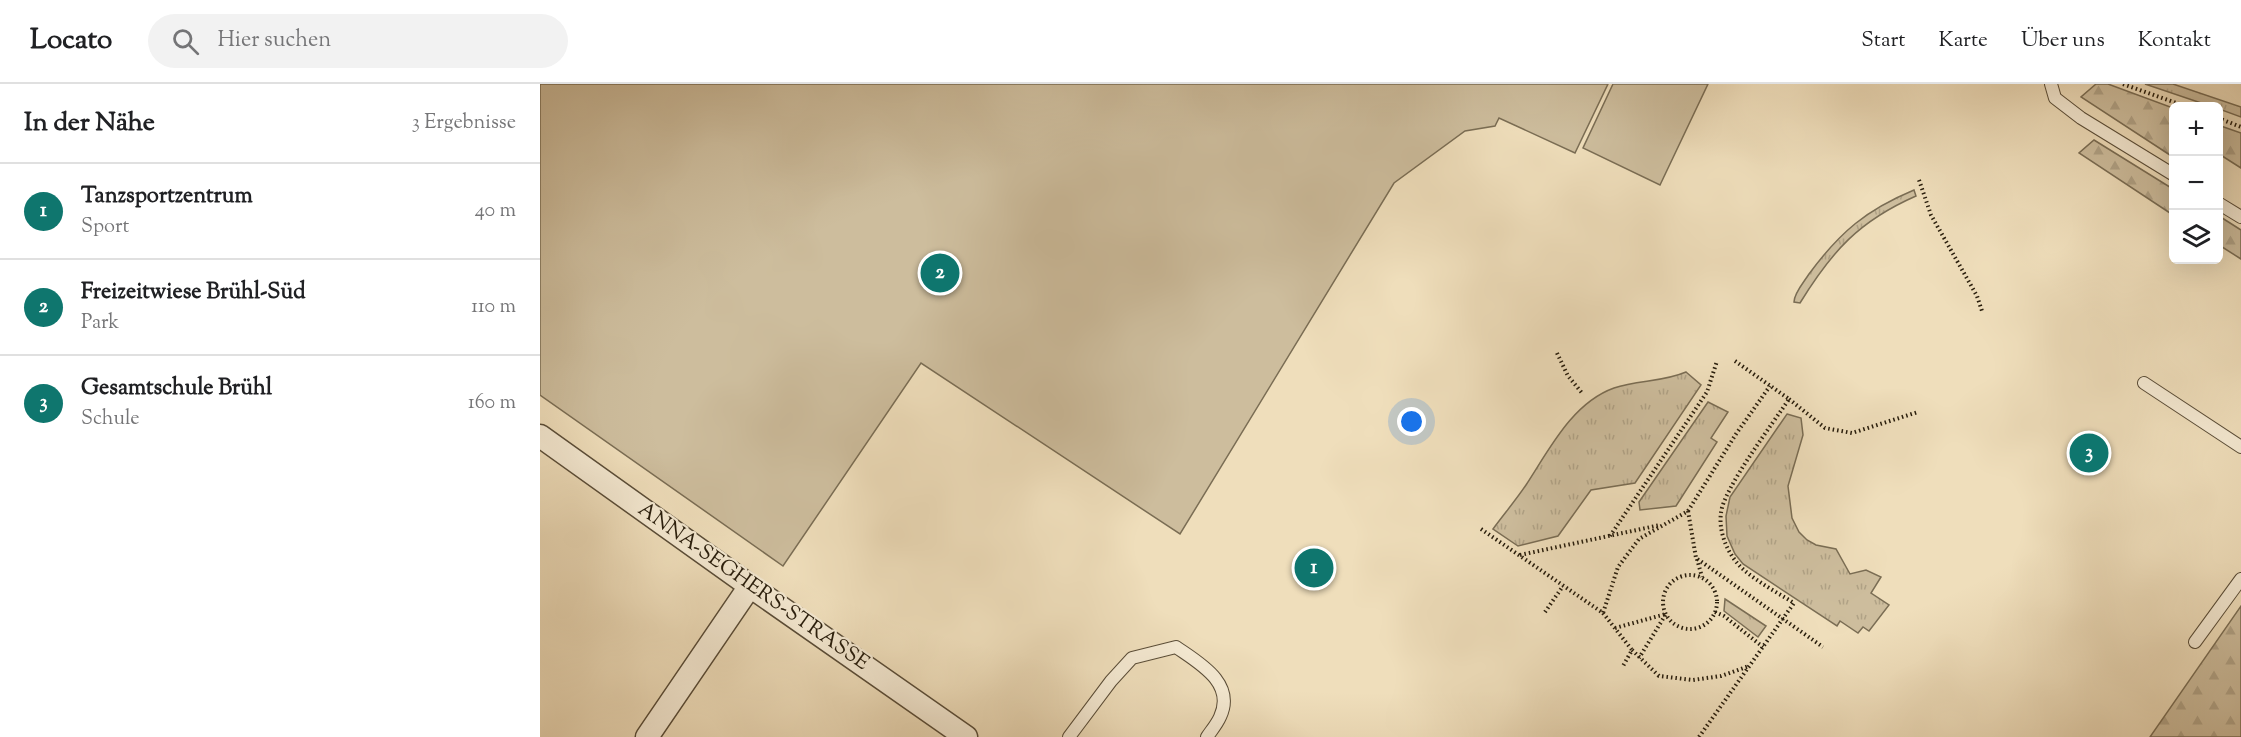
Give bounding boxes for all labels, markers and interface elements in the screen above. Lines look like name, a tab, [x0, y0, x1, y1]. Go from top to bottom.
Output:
search box	[148, 14, 568, 68]
text: Locato	[30, 21, 112, 61]
icon: search	[169, 25, 202, 58]
text: Hier suchen	[217, 25, 331, 57]
text: Start	[1861, 26, 1905, 56]
text: Karte	[1938, 26, 1988, 56]
text: Über uns	[2021, 26, 2105, 56]
text: Kontakt	[2138, 26, 2211, 56]
map controls	[2169, 102, 2223, 264]
button: +	[2169, 102, 2223, 156]
text: In der Nähe	[24, 105, 155, 142]
text: 3 Ergebnisse	[412, 109, 516, 138]
button: −	[2169, 156, 2223, 210]
text: Tanzsportzentrum	[81, 181, 253, 213]
text: 1	[40, 197, 47, 226]
text: 40 m	[475, 197, 516, 226]
button: layers	[2169, 210, 2223, 264]
text: Sport	[81, 213, 129, 242]
pin: 2	[920, 250, 960, 296]
text: Freizeitwiese Brühl-Süd	[81, 277, 306, 309]
text: 2	[39, 293, 48, 322]
text: 110 m	[471, 293, 516, 322]
text: Park	[81, 309, 119, 338]
text: Gesamtschule Brühl	[81, 373, 272, 405]
text: 3	[39, 389, 48, 418]
text: 160 m	[468, 389, 516, 418]
text: Schule	[81, 405, 140, 434]
your location	[1397, 407, 1426, 436]
pin: 3	[2070, 430, 2108, 476]
street label: ANNA-SEGHERS-STRASSE	[631, 495, 875, 679]
pin: 1	[1294, 546, 1334, 590]

